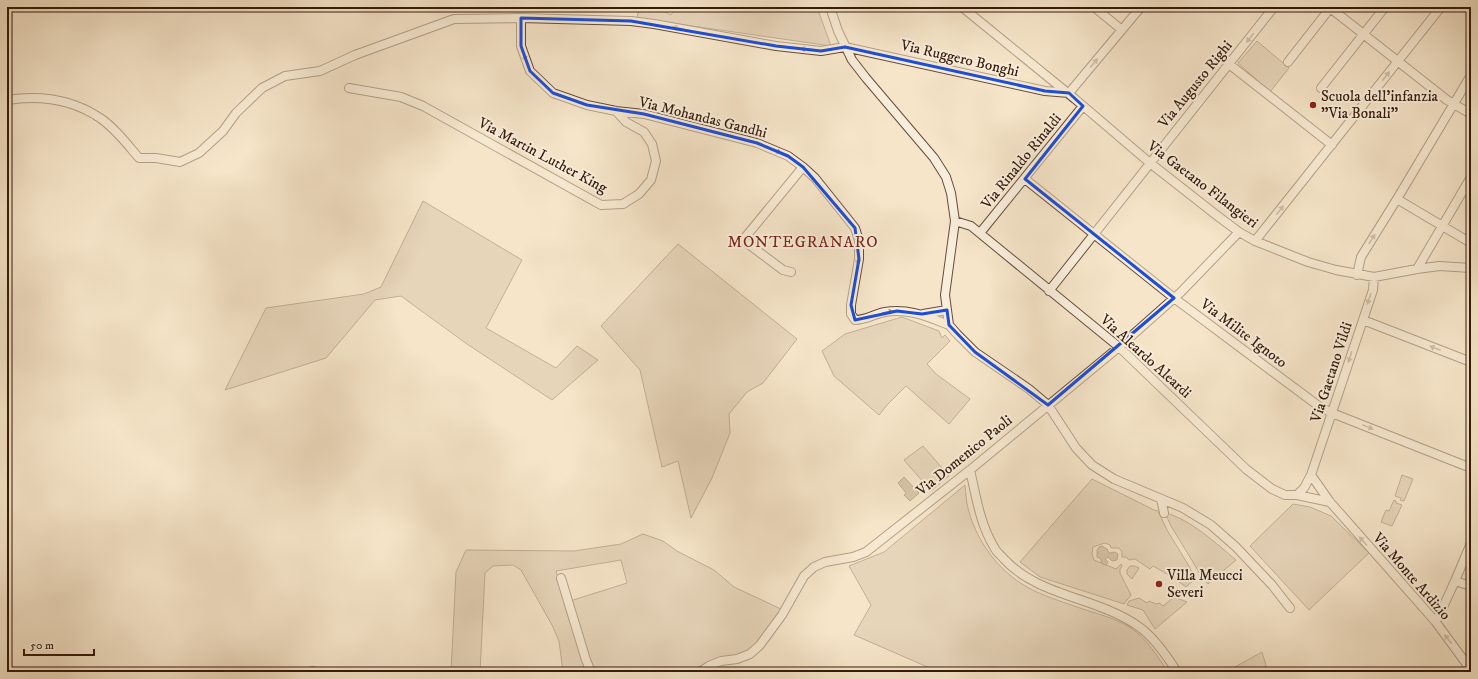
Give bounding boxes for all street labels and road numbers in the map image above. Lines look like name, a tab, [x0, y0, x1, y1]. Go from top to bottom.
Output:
street label: Via Ruggero Bonghi	[898, 35, 1021, 81]
street label: Via Augusto Righi	[1154, 37, 1237, 133]
street label: Via Mohandas Gandhi	[636, 92, 769, 143]
street label: Via Rinaldo Rinaldi	[976, 110, 1066, 214]
street label: Via Martin Luther King	[474, 113, 611, 198]
street label: Via Gaetano Filangieri	[1143, 136, 1262, 232]
street label: Via Milite Ignoto	[1196, 294, 1291, 372]
street label: Via Aleardo Aleardi	[1095, 310, 1195, 402]
street label: Via Gaetano Vildi	[1306, 319, 1357, 426]
street label: Via Domenico Paoli	[912, 411, 1016, 501]
street label: Via Monte Ardizio	[1368, 528, 1455, 624]

